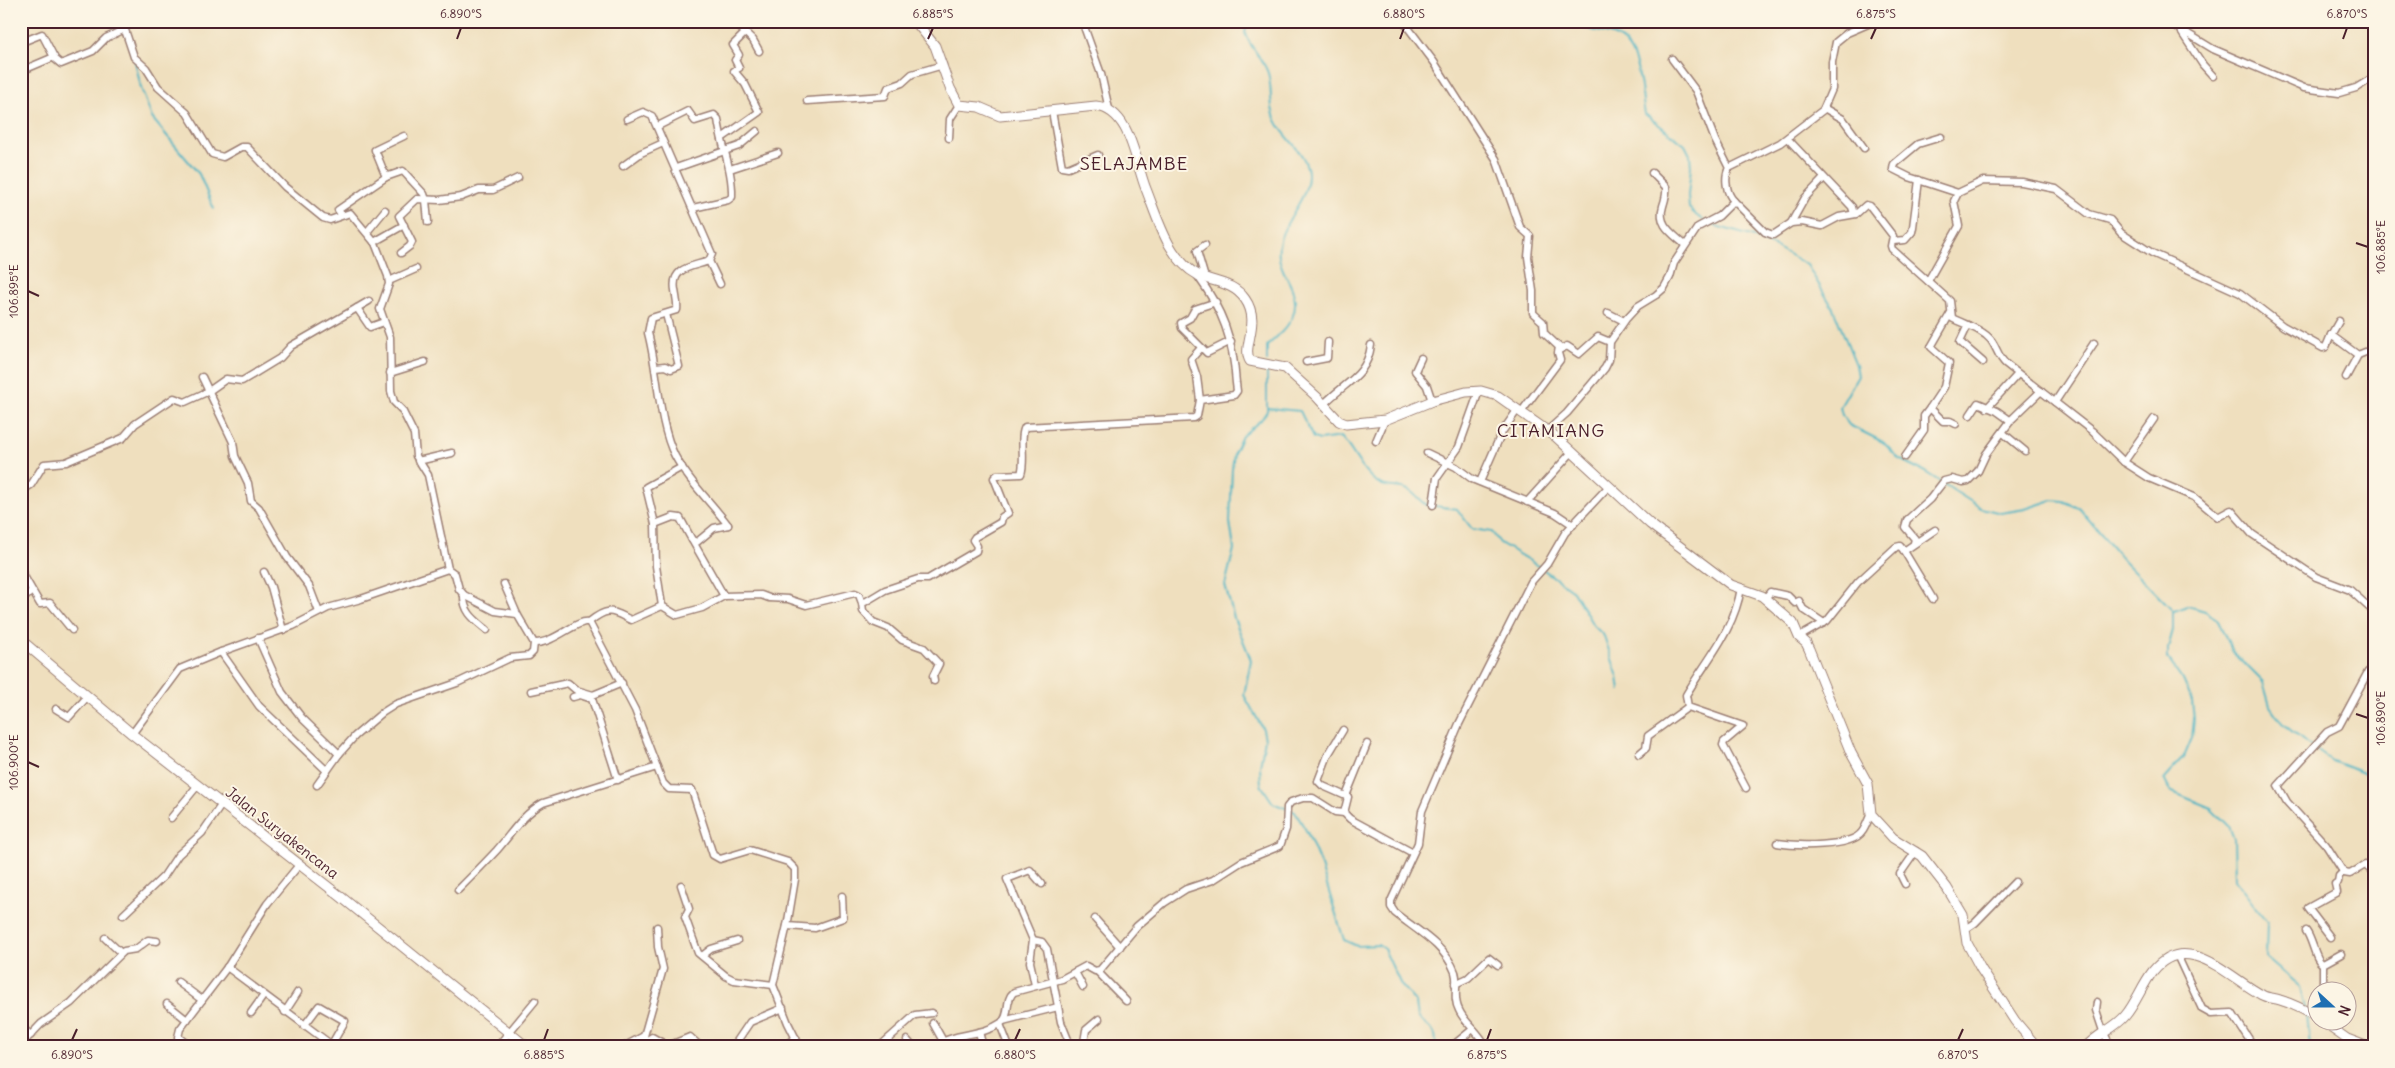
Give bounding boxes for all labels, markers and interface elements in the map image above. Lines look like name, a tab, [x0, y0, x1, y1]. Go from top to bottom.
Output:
text: 6.890°S	[440, 6, 482, 21]
text: 6.885°S	[913, 6, 954, 21]
text: 6.880°S	[1383, 6, 1425, 21]
text: 6.875°S	[1856, 6, 1896, 21]
text: 6.870°S	[2327, 6, 2368, 21]
district label: SELAJAMBE	[1080, 152, 1188, 175]
text: 106.885°E	[2373, 220, 2388, 274]
text: 106.895°E	[6, 264, 21, 318]
district label: CITAMIANG	[1497, 419, 1605, 442]
text: 106.890°E	[2373, 691, 2388, 745]
text: 106.900°E	[6, 734, 21, 790]
street label: Jalan Suryakencana	[222, 783, 343, 883]
north arrow	[2308, 980, 2358, 1030]
text: N	[2334, 1003, 2354, 1018]
text: 6.890°S	[51, 1047, 93, 1062]
text: 6.885°S	[524, 1047, 565, 1062]
text: 6.880°S	[994, 1047, 1036, 1062]
text: 6.875°S	[1467, 1047, 1507, 1062]
text: 6.870°S	[1938, 1047, 1979, 1062]

